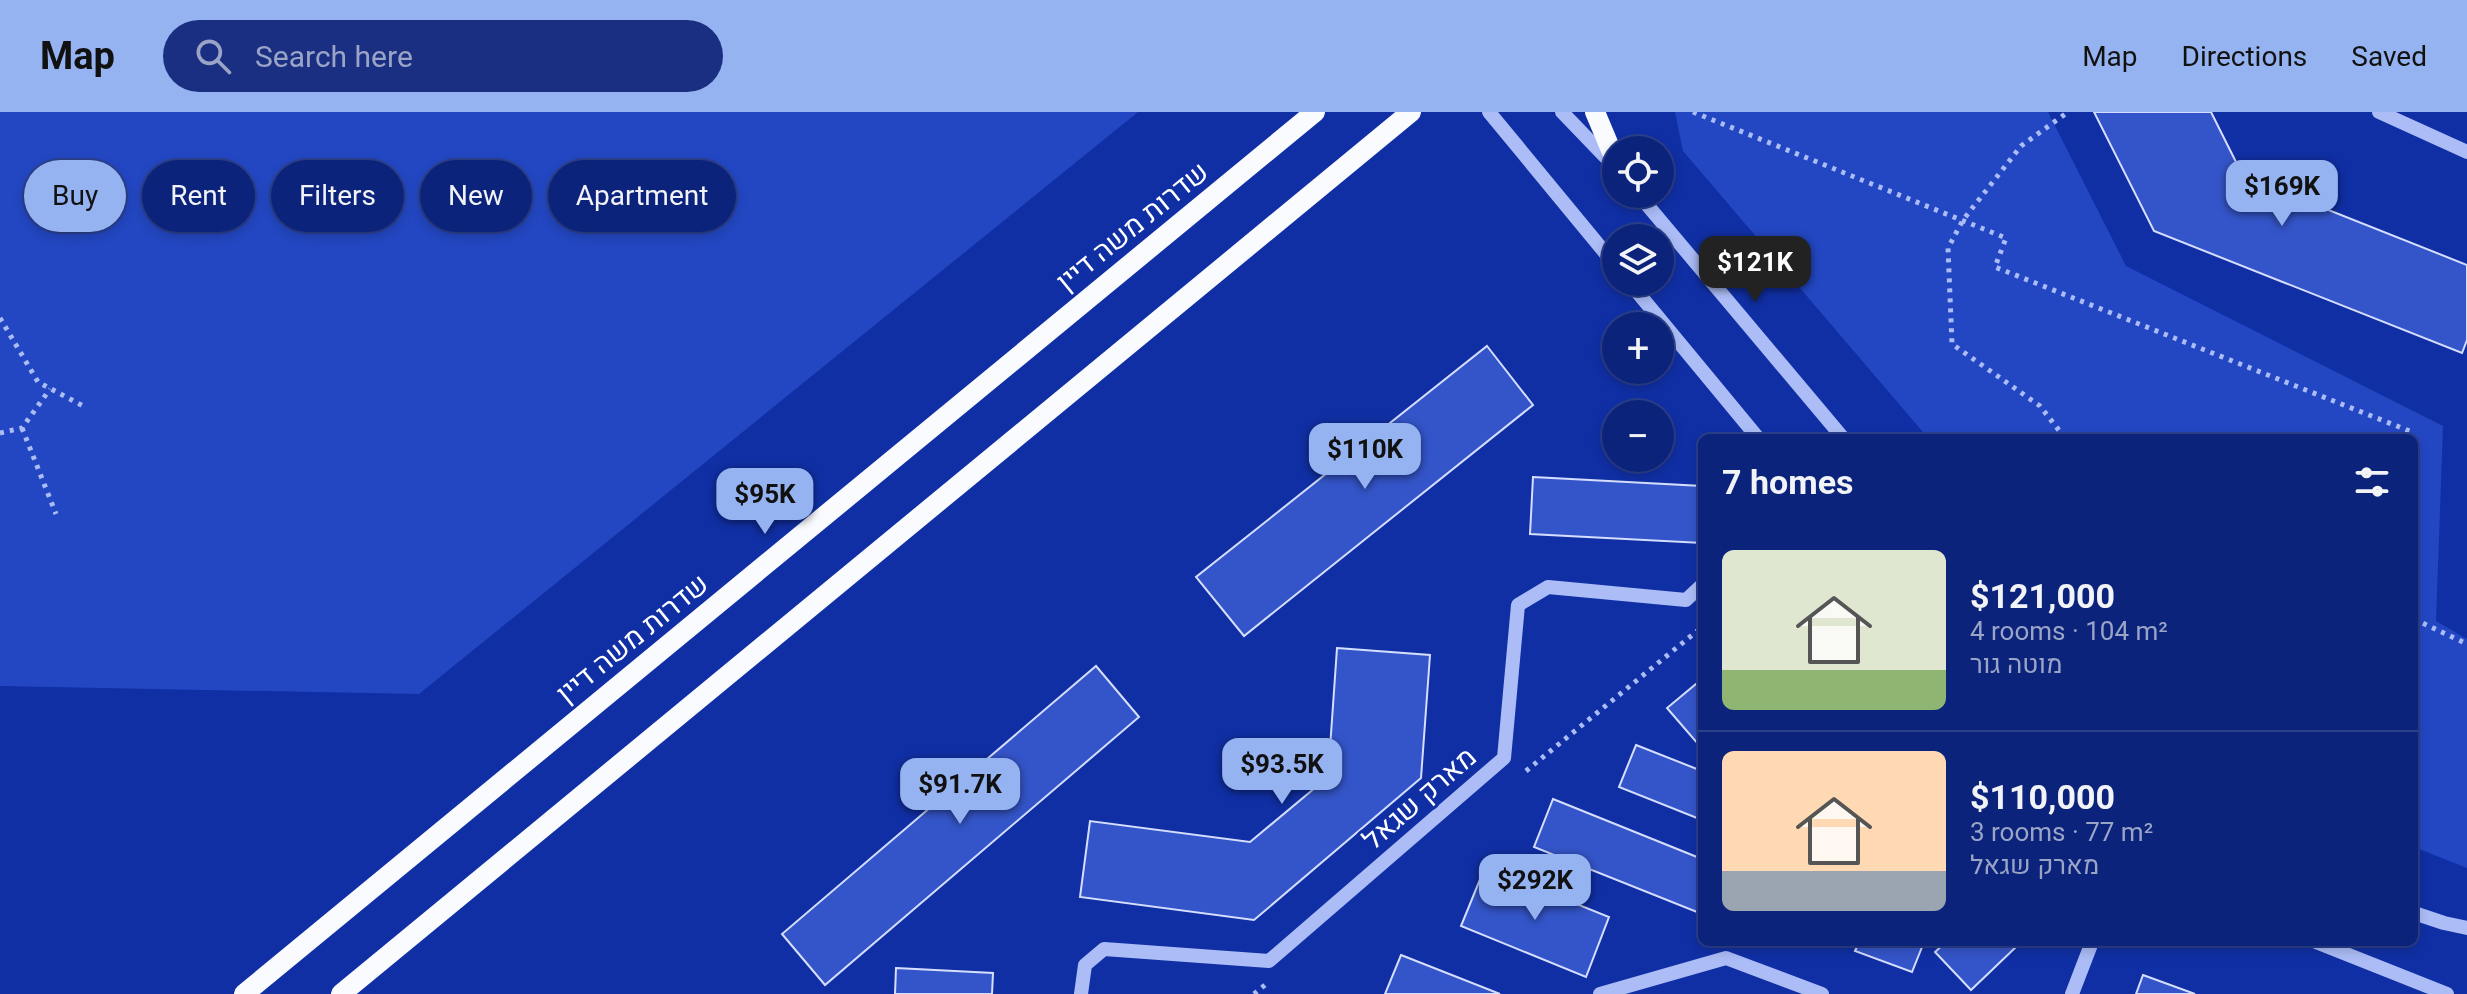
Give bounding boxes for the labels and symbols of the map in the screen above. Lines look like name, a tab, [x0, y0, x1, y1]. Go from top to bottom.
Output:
street label: שדרות משה דיין	[1050, 155, 1215, 298]
pin: $169K	[2226, 160, 2338, 228]
pin: $121K	[1699, 236, 1811, 304]
pin: $110K	[1309, 423, 1421, 491]
pin: $95K	[718, 468, 812, 536]
street label: שדרות משה דיין	[550, 567, 715, 710]
pin: $93.5K	[1217, 738, 1347, 806]
street label: מארק שגאל	[1356, 740, 1483, 857]
pin: $91.7K	[895, 758, 1025, 826]
pin: $292K	[1479, 854, 1591, 922]

